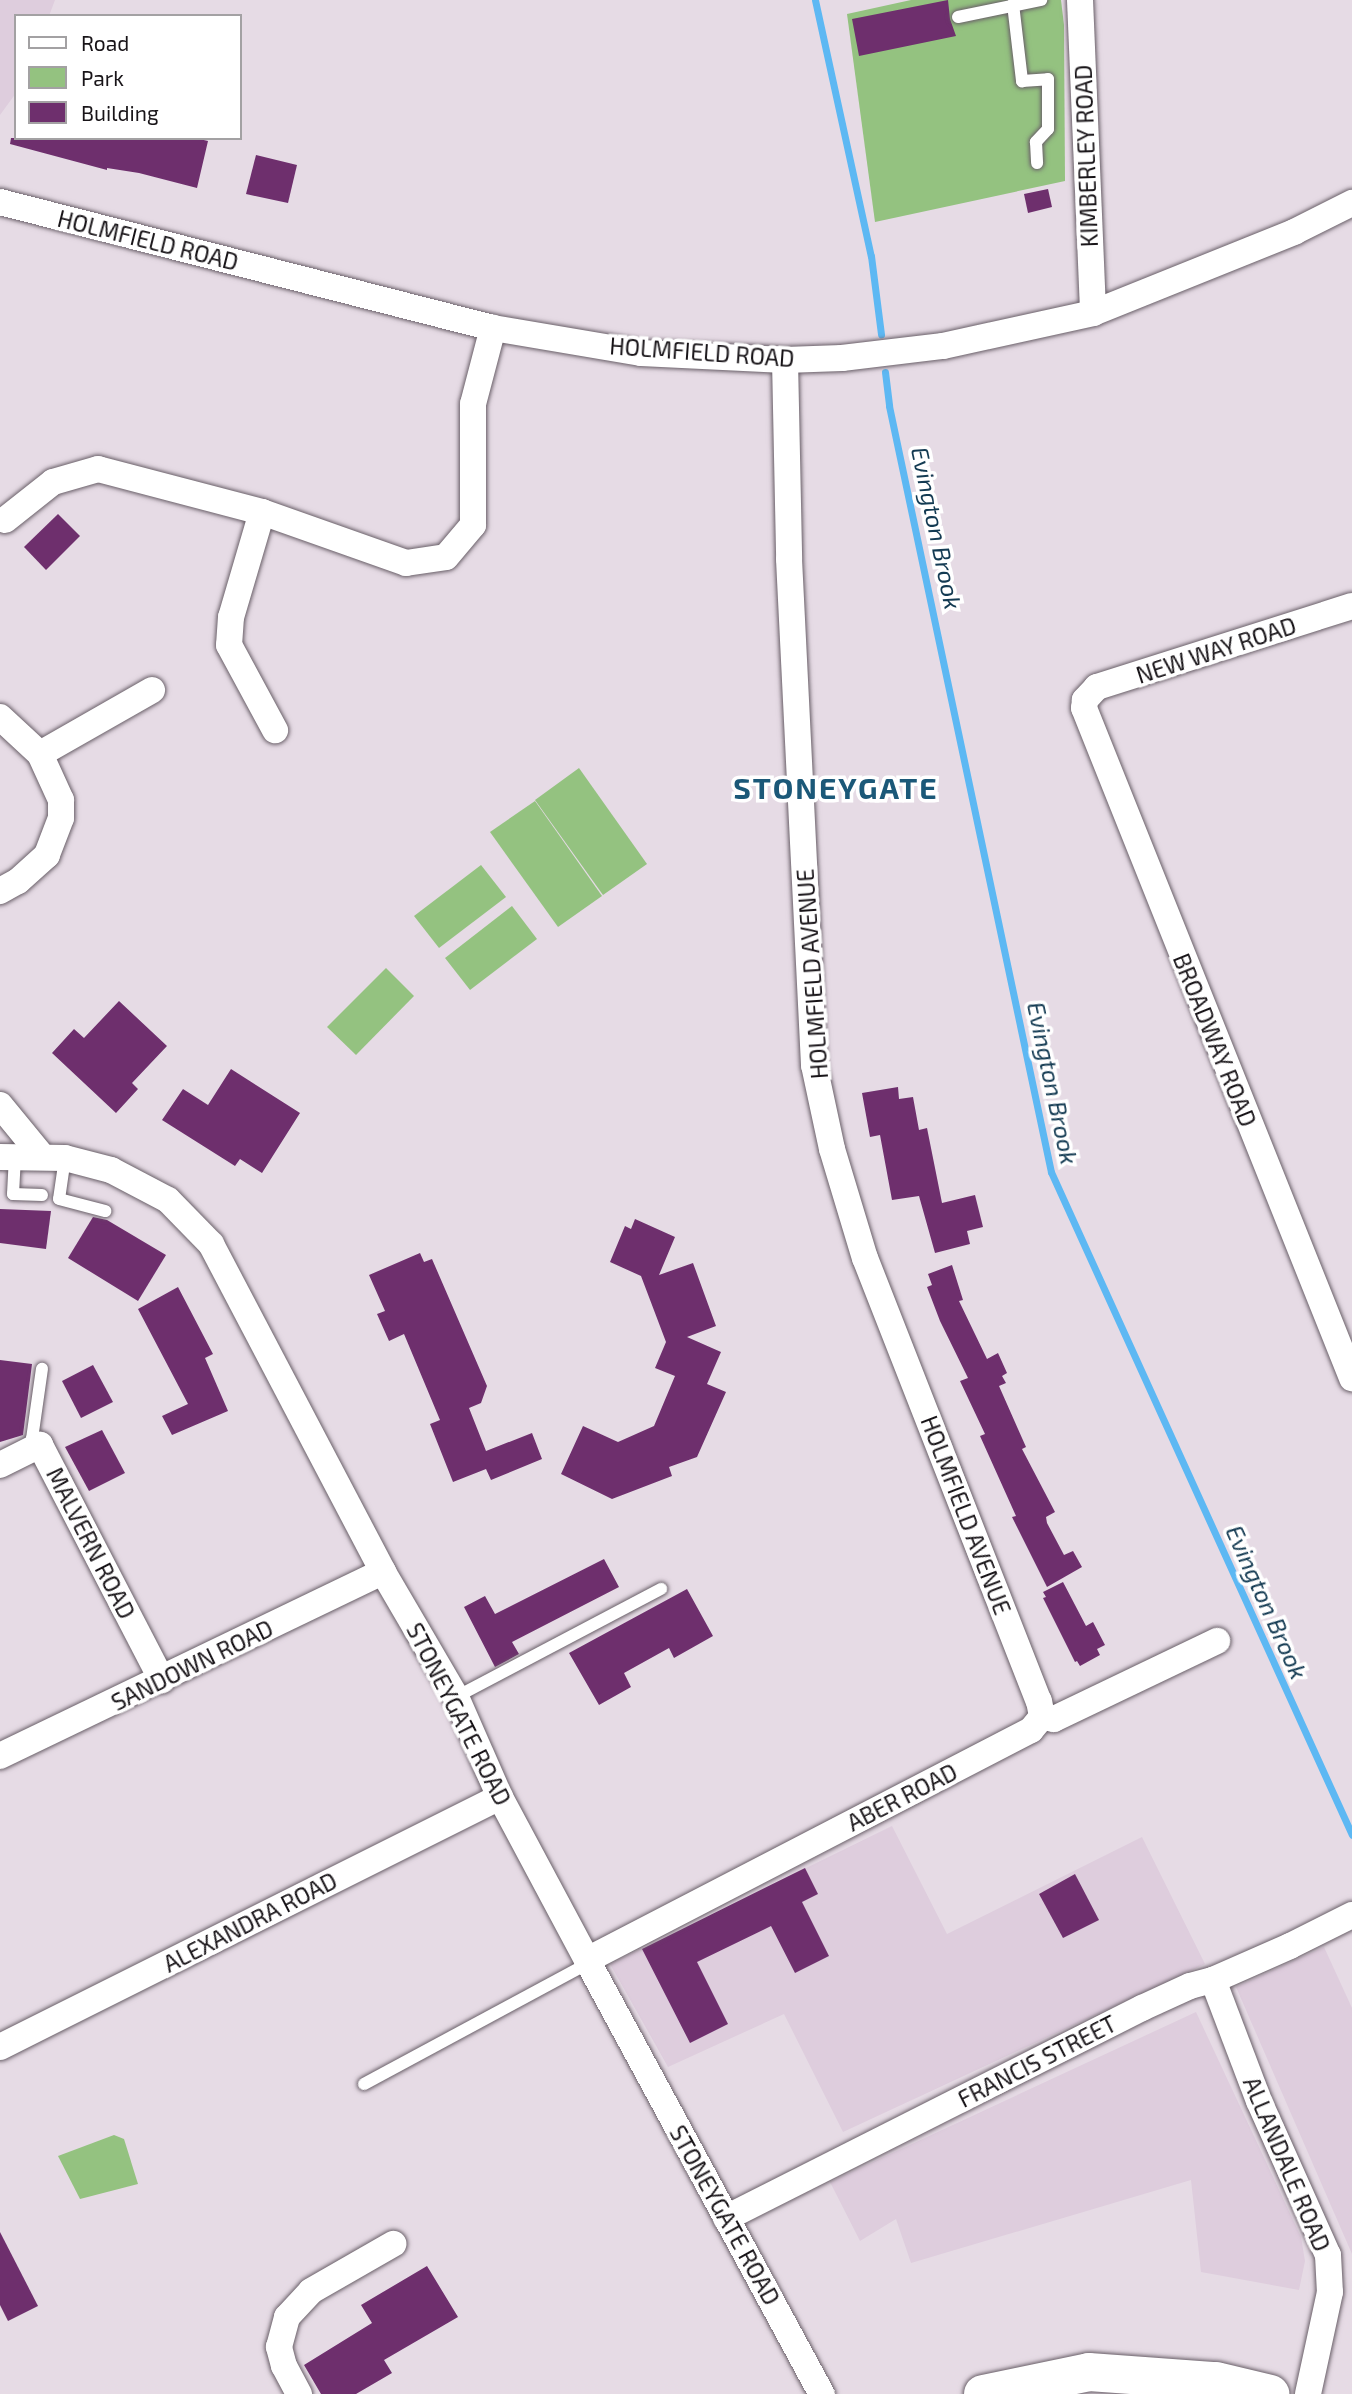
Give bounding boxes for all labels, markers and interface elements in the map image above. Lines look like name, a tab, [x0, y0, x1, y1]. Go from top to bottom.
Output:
legend	[14, 14, 242, 140]
text: Road	[81, 30, 129, 55]
street label: KIMBERLEY ROAD	[1069, 64, 1103, 248]
text: Park	[81, 65, 124, 90]
text: Building	[81, 100, 159, 125]
street label: HOLMFIELD ROAD	[55, 204, 241, 276]
street label: HOLMFIELD ROAD	[609, 332, 795, 372]
water label: Evington Brook	[906, 444, 968, 612]
street label: NEW WAY ROAD	[1132, 611, 1300, 689]
district label: STONEYGATE	[735, 769, 937, 805]
street label: HOLMFIELD AVENUE	[791, 868, 833, 1080]
street label: BROADWAY ROAD	[1168, 949, 1262, 1131]
water label: Evington Brook	[1022, 999, 1084, 1167]
street label: HOLMFIELD AVENUE	[915, 1412, 1017, 1618]
street label: MALVERN ROAD	[41, 1463, 141, 1623]
water label: Evington Brook	[1220, 1521, 1314, 1683]
street label: SANDOWN ROAD	[107, 1614, 277, 1716]
street label: STONEYGATE ROAD	[401, 1618, 517, 1810]
street label: ABER ROAD	[842, 1757, 962, 1837]
street label: ALEXANDRA ROAD	[158, 1866, 342, 1978]
street label: FRANCIS STREET	[953, 2009, 1121, 2113]
street label: ALLANDALE ROAD	[1238, 2073, 1336, 2255]
street label: STONEYGATE ROAD	[664, 2120, 786, 2310]

